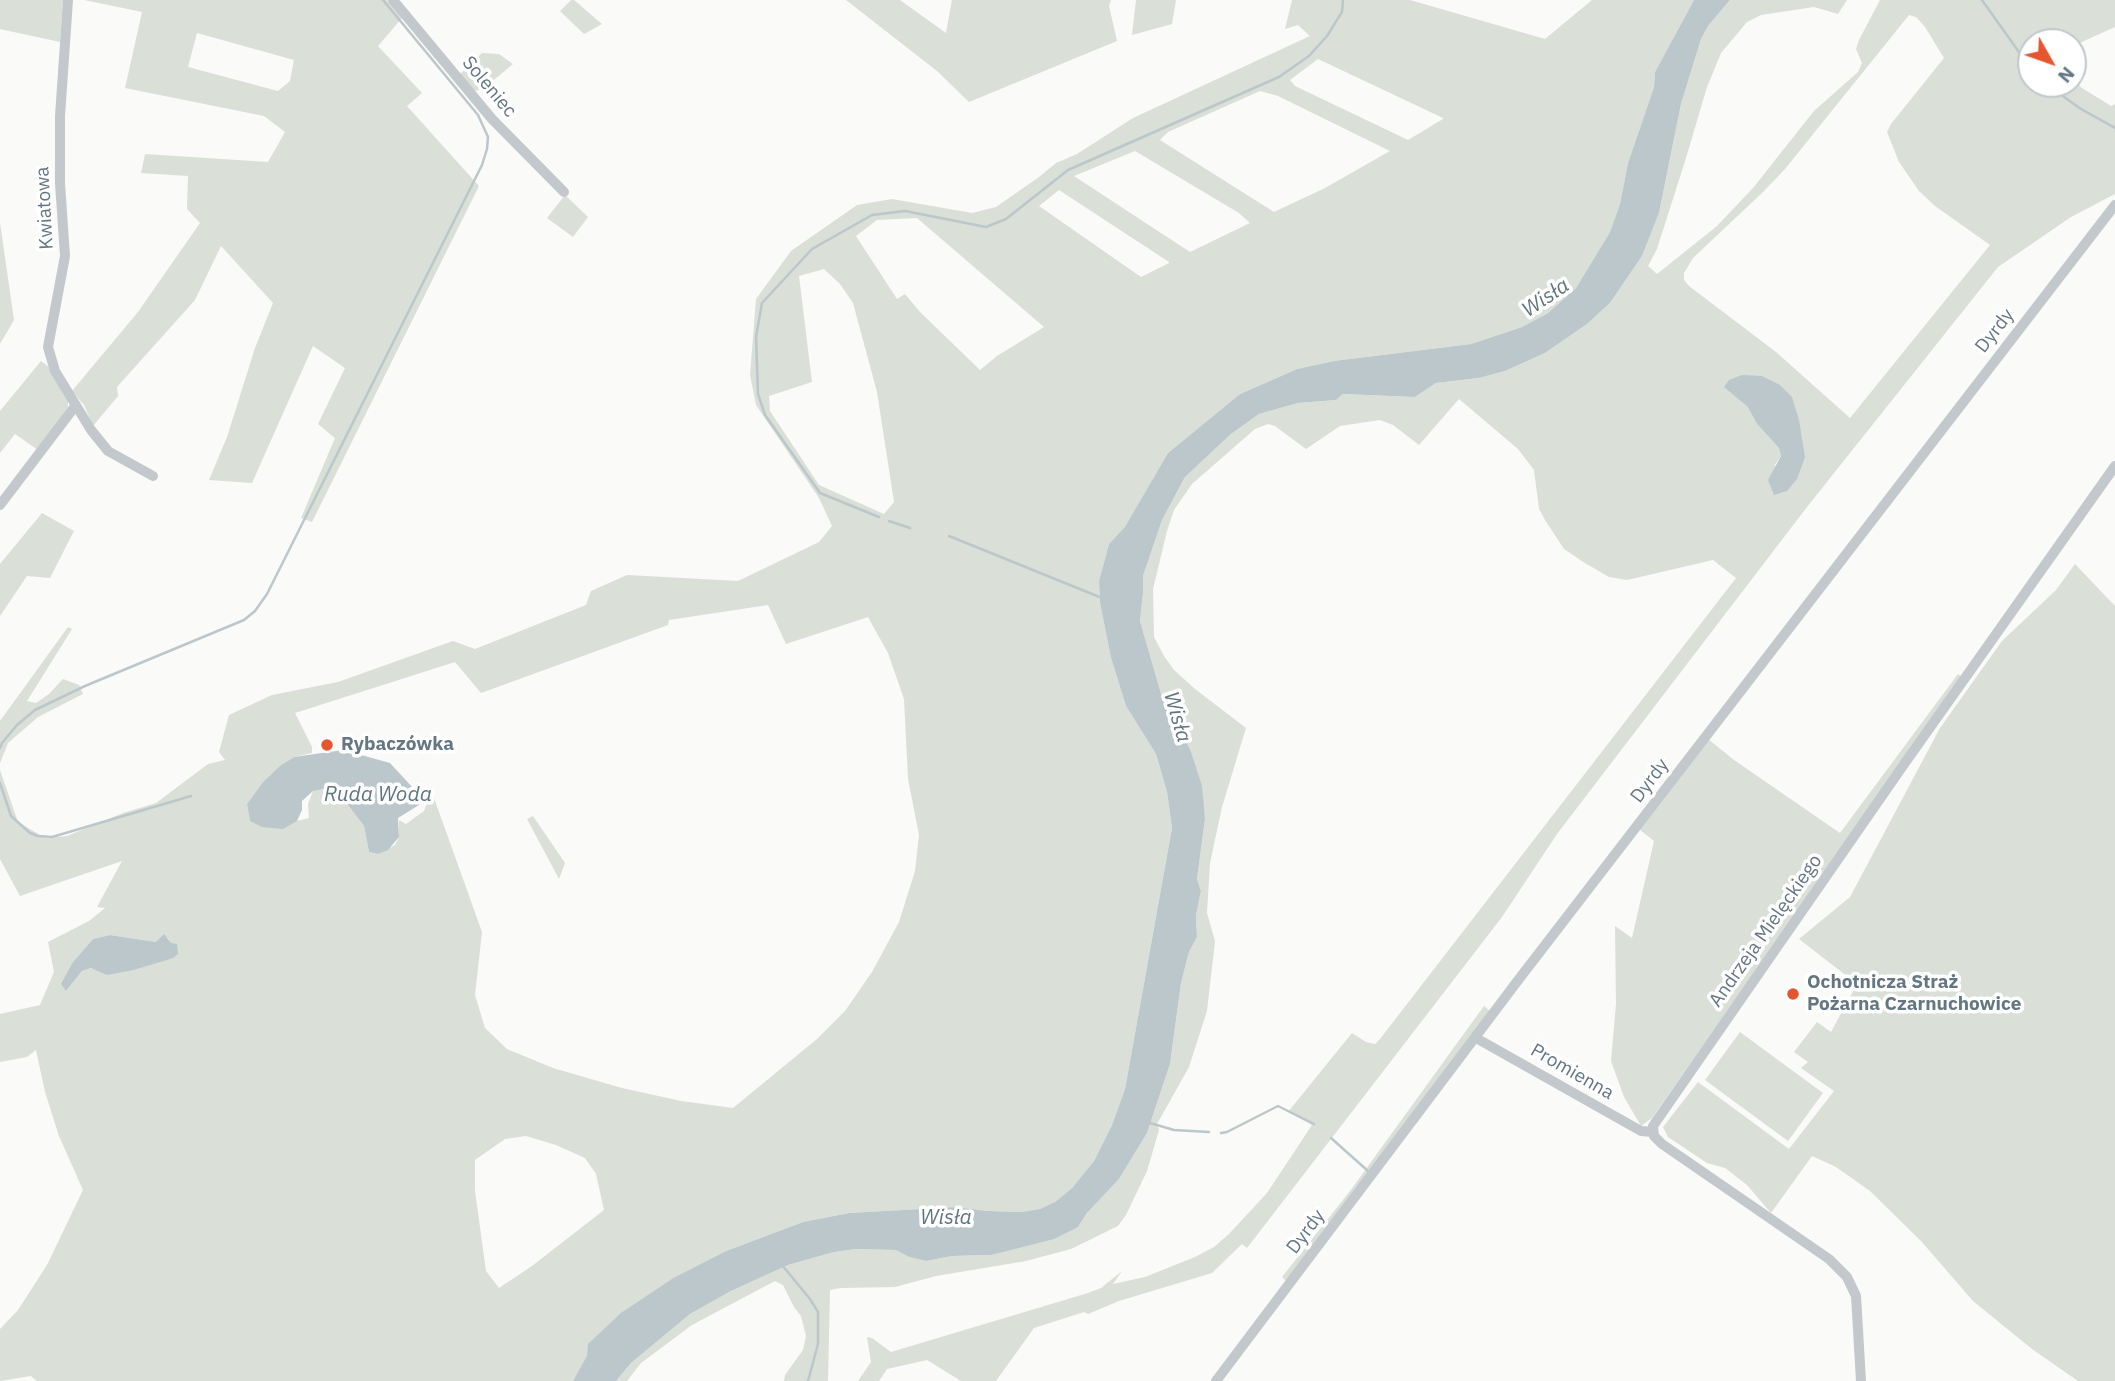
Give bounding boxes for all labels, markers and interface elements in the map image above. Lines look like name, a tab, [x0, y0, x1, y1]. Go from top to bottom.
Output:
north arrow	[2017, 28, 2087, 98]
street label: Soleniec	[457, 52, 521, 122]
text: N	[2053, 62, 2080, 88]
street label: Kwiatowa	[31, 166, 59, 250]
water label: Wisła	[1518, 273, 1574, 323]
street label: Dyrdy	[1971, 304, 2019, 358]
water label: Wisła	[1158, 689, 1196, 745]
place label: Rybaczówka	[341, 734, 454, 756]
marker: Rybaczówka	[319, 737, 335, 753]
street label: Dyrdy	[1626, 754, 1674, 808]
water label: Ruda Woda	[324, 782, 432, 808]
street label: Andrzeja Mielęckiego	[1705, 850, 1827, 1012]
place label: Ochotnicza Straż Pożarna Czarnuchowice	[1807, 972, 2021, 1016]
marker: Ochotnicza Straż Pożarna Czarnuchowice	[1785, 986, 1801, 1002]
street label: Promienna	[1526, 1039, 1618, 1105]
water label: Wisła	[920, 1205, 972, 1231]
street label: Dyrdy	[1282, 1205, 1330, 1259]

